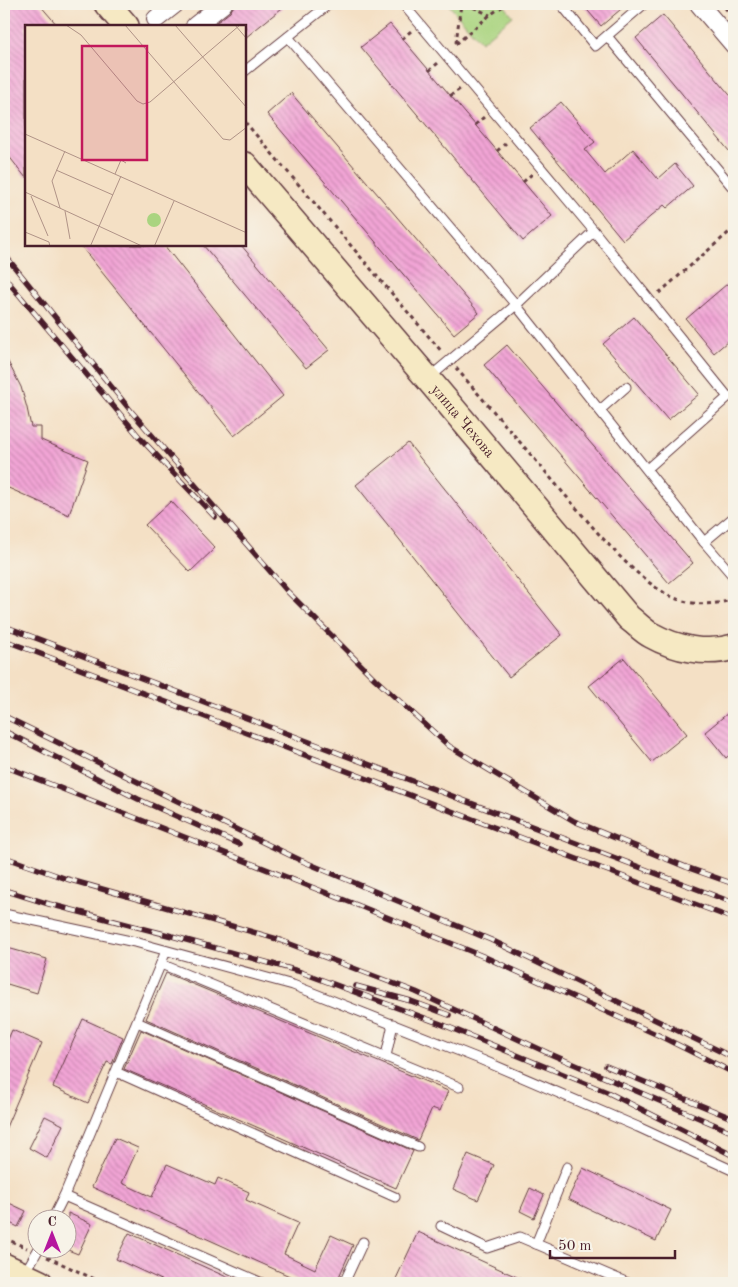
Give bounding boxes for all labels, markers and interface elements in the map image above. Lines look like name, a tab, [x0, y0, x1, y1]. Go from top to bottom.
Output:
inset map	[25, 25, 246, 246]
street label: улица Чехова	[427, 382, 497, 461]
north arrow	[28, 1210, 78, 1260]
text: С	[47, 1215, 57, 1229]
scale bar	[550, 1227, 676, 1259]
text: 50 m	[558, 1239, 592, 1254]

